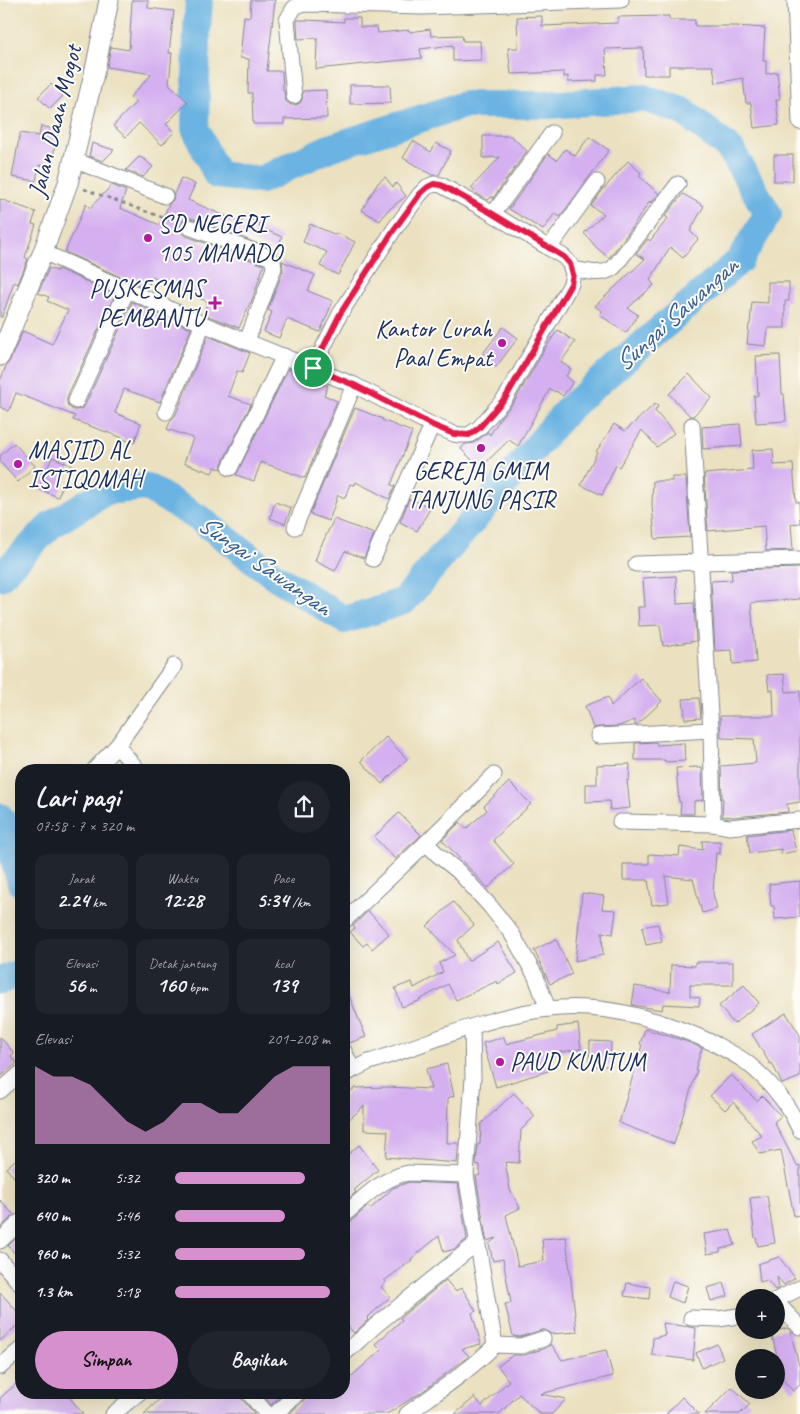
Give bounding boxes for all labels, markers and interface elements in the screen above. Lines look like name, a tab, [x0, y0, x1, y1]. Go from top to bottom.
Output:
street label: Jalan Daan Mogot	[20, 39, 90, 201]
place label: SD NEGERI 105 MANADO	[158, 208, 284, 269]
marker: SD NEGERI 105 MANADO	[142, 232, 154, 244]
water label: Sungai Sawangan	[607, 248, 746, 378]
place label: PUSKESMAS PEMBANTU	[89, 273, 208, 334]
marker: PUSKESMAS PEMBANTU	[208, 296, 222, 310]
place label: Kantor Lurah Paal Empat	[375, 313, 495, 374]
marker: Kantor Lurah Paal Empat	[496, 337, 508, 349]
pin	[292, 347, 334, 389]
icon: arrive	[299, 354, 327, 382]
place label: MASJID AL ISTIQOMAH	[28, 434, 146, 495]
marker: GEREJA GMIM TANJUNG PASIR	[475, 442, 487, 454]
place label: GEREJA GMIM TANJUNG PASIR	[407, 455, 557, 516]
marker: MASJID AL ISTIQOMAH	[12, 458, 24, 470]
water label: Sungai Sawangan	[192, 507, 340, 624]
text: Lari pagi	[35, 779, 120, 814]
button: share	[278, 781, 330, 833]
text: 07:58 · 7 × 320 m	[35, 816, 134, 836]
text: Jarak	[68, 870, 95, 887]
text: Waktu	[167, 870, 198, 887]
text: Pace	[273, 870, 294, 887]
text: 2.24	[57, 887, 89, 913]
text: 12:28	[162, 887, 203, 913]
text: 5:34	[257, 887, 289, 913]
text: km	[89, 894, 106, 911]
text: /km	[289, 894, 310, 911]
text: Elevasi	[66, 955, 97, 972]
text: Detak jantung	[149, 955, 216, 972]
text: kcal	[274, 955, 293, 972]
text: 56	[66, 972, 85, 998]
text: 160	[157, 972, 186, 998]
text: 139	[269, 972, 298, 998]
text: m	[85, 979, 97, 996]
text: bpm	[186, 979, 208, 996]
text: Elevasi	[35, 1029, 72, 1049]
text: 201–208 m	[267, 1029, 330, 1049]
place label: PAUD KUNTUM	[510, 1046, 647, 1078]
marker: PAUD KUNTUM	[494, 1056, 506, 1068]
text: 320 m	[35, 1168, 70, 1188]
text: 5:32	[115, 1168, 140, 1188]
text: 640 m	[35, 1206, 70, 1226]
text: 5:46	[115, 1206, 140, 1226]
text: 960 m	[35, 1244, 70, 1264]
text: 5:32	[115, 1244, 140, 1264]
text: 1.3 km	[35, 1282, 72, 1302]
text: 5:18	[115, 1282, 140, 1302]
map controls	[735, 1289, 785, 1399]
button: +	[735, 1289, 785, 1339]
button: Simpan	[35, 1331, 178, 1389]
button: Bagikan	[188, 1331, 330, 1389]
button: −	[735, 1349, 785, 1399]

